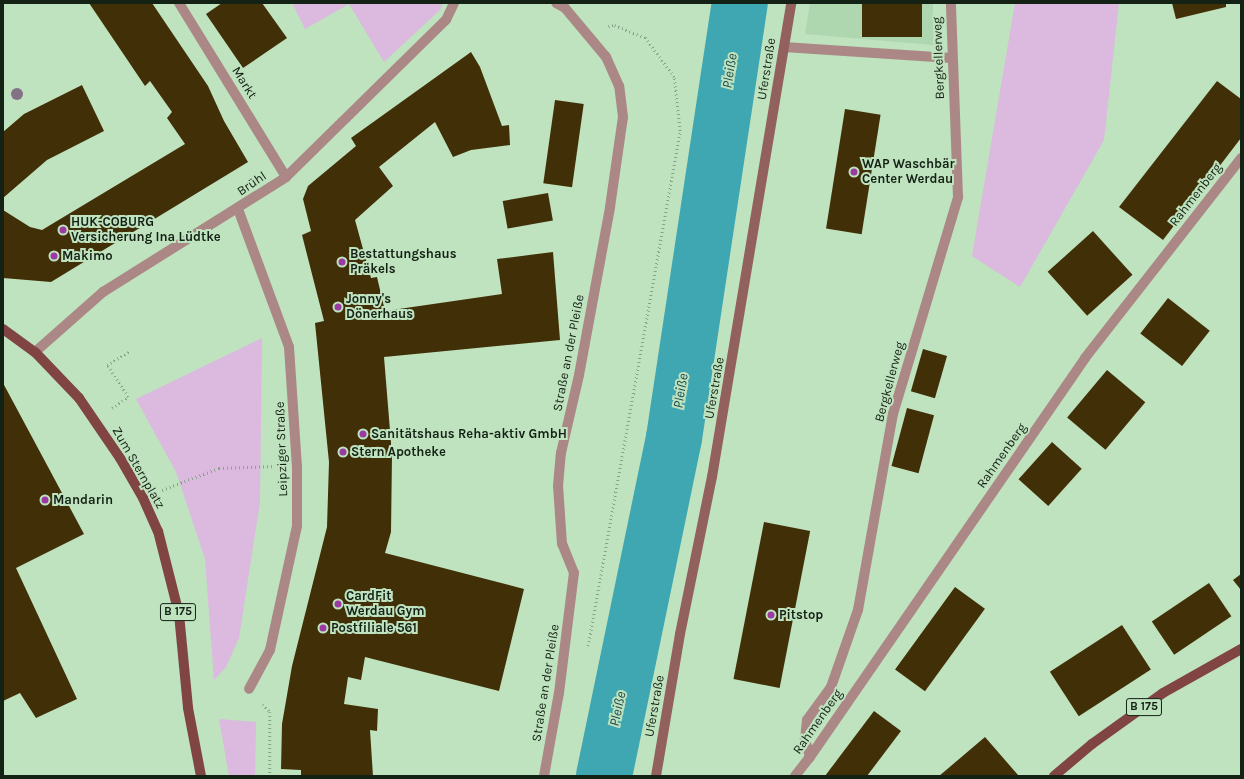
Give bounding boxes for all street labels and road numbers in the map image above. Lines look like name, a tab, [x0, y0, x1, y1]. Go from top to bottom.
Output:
street label: Bergkellerweg	[930, 16, 948, 100]
street label: Uferstraße	[754, 37, 780, 101]
street label: Markt	[228, 64, 260, 102]
street label: Rahmenberg	[1167, 160, 1225, 230]
street label: Brühl	[234, 169, 270, 199]
street label: Straße an der Pleiße	[550, 293, 588, 413]
street label: Bergkellerweg	[872, 340, 908, 424]
street label: Uferstraße	[702, 356, 728, 420]
street label: Leipziger Straße	[273, 401, 291, 497]
street label: Rahmenberg	[974, 420, 1030, 492]
street label: Zum Sternplatz	[108, 424, 168, 512]
road number: B 175	[159, 602, 197, 622]
street label: Straße an der Pleiße	[529, 623, 563, 743]
street label: Uferstraße	[642, 674, 668, 738]
street label: Rahmenberg	[790, 686, 846, 758]
road number: B 175	[1125, 697, 1163, 717]

